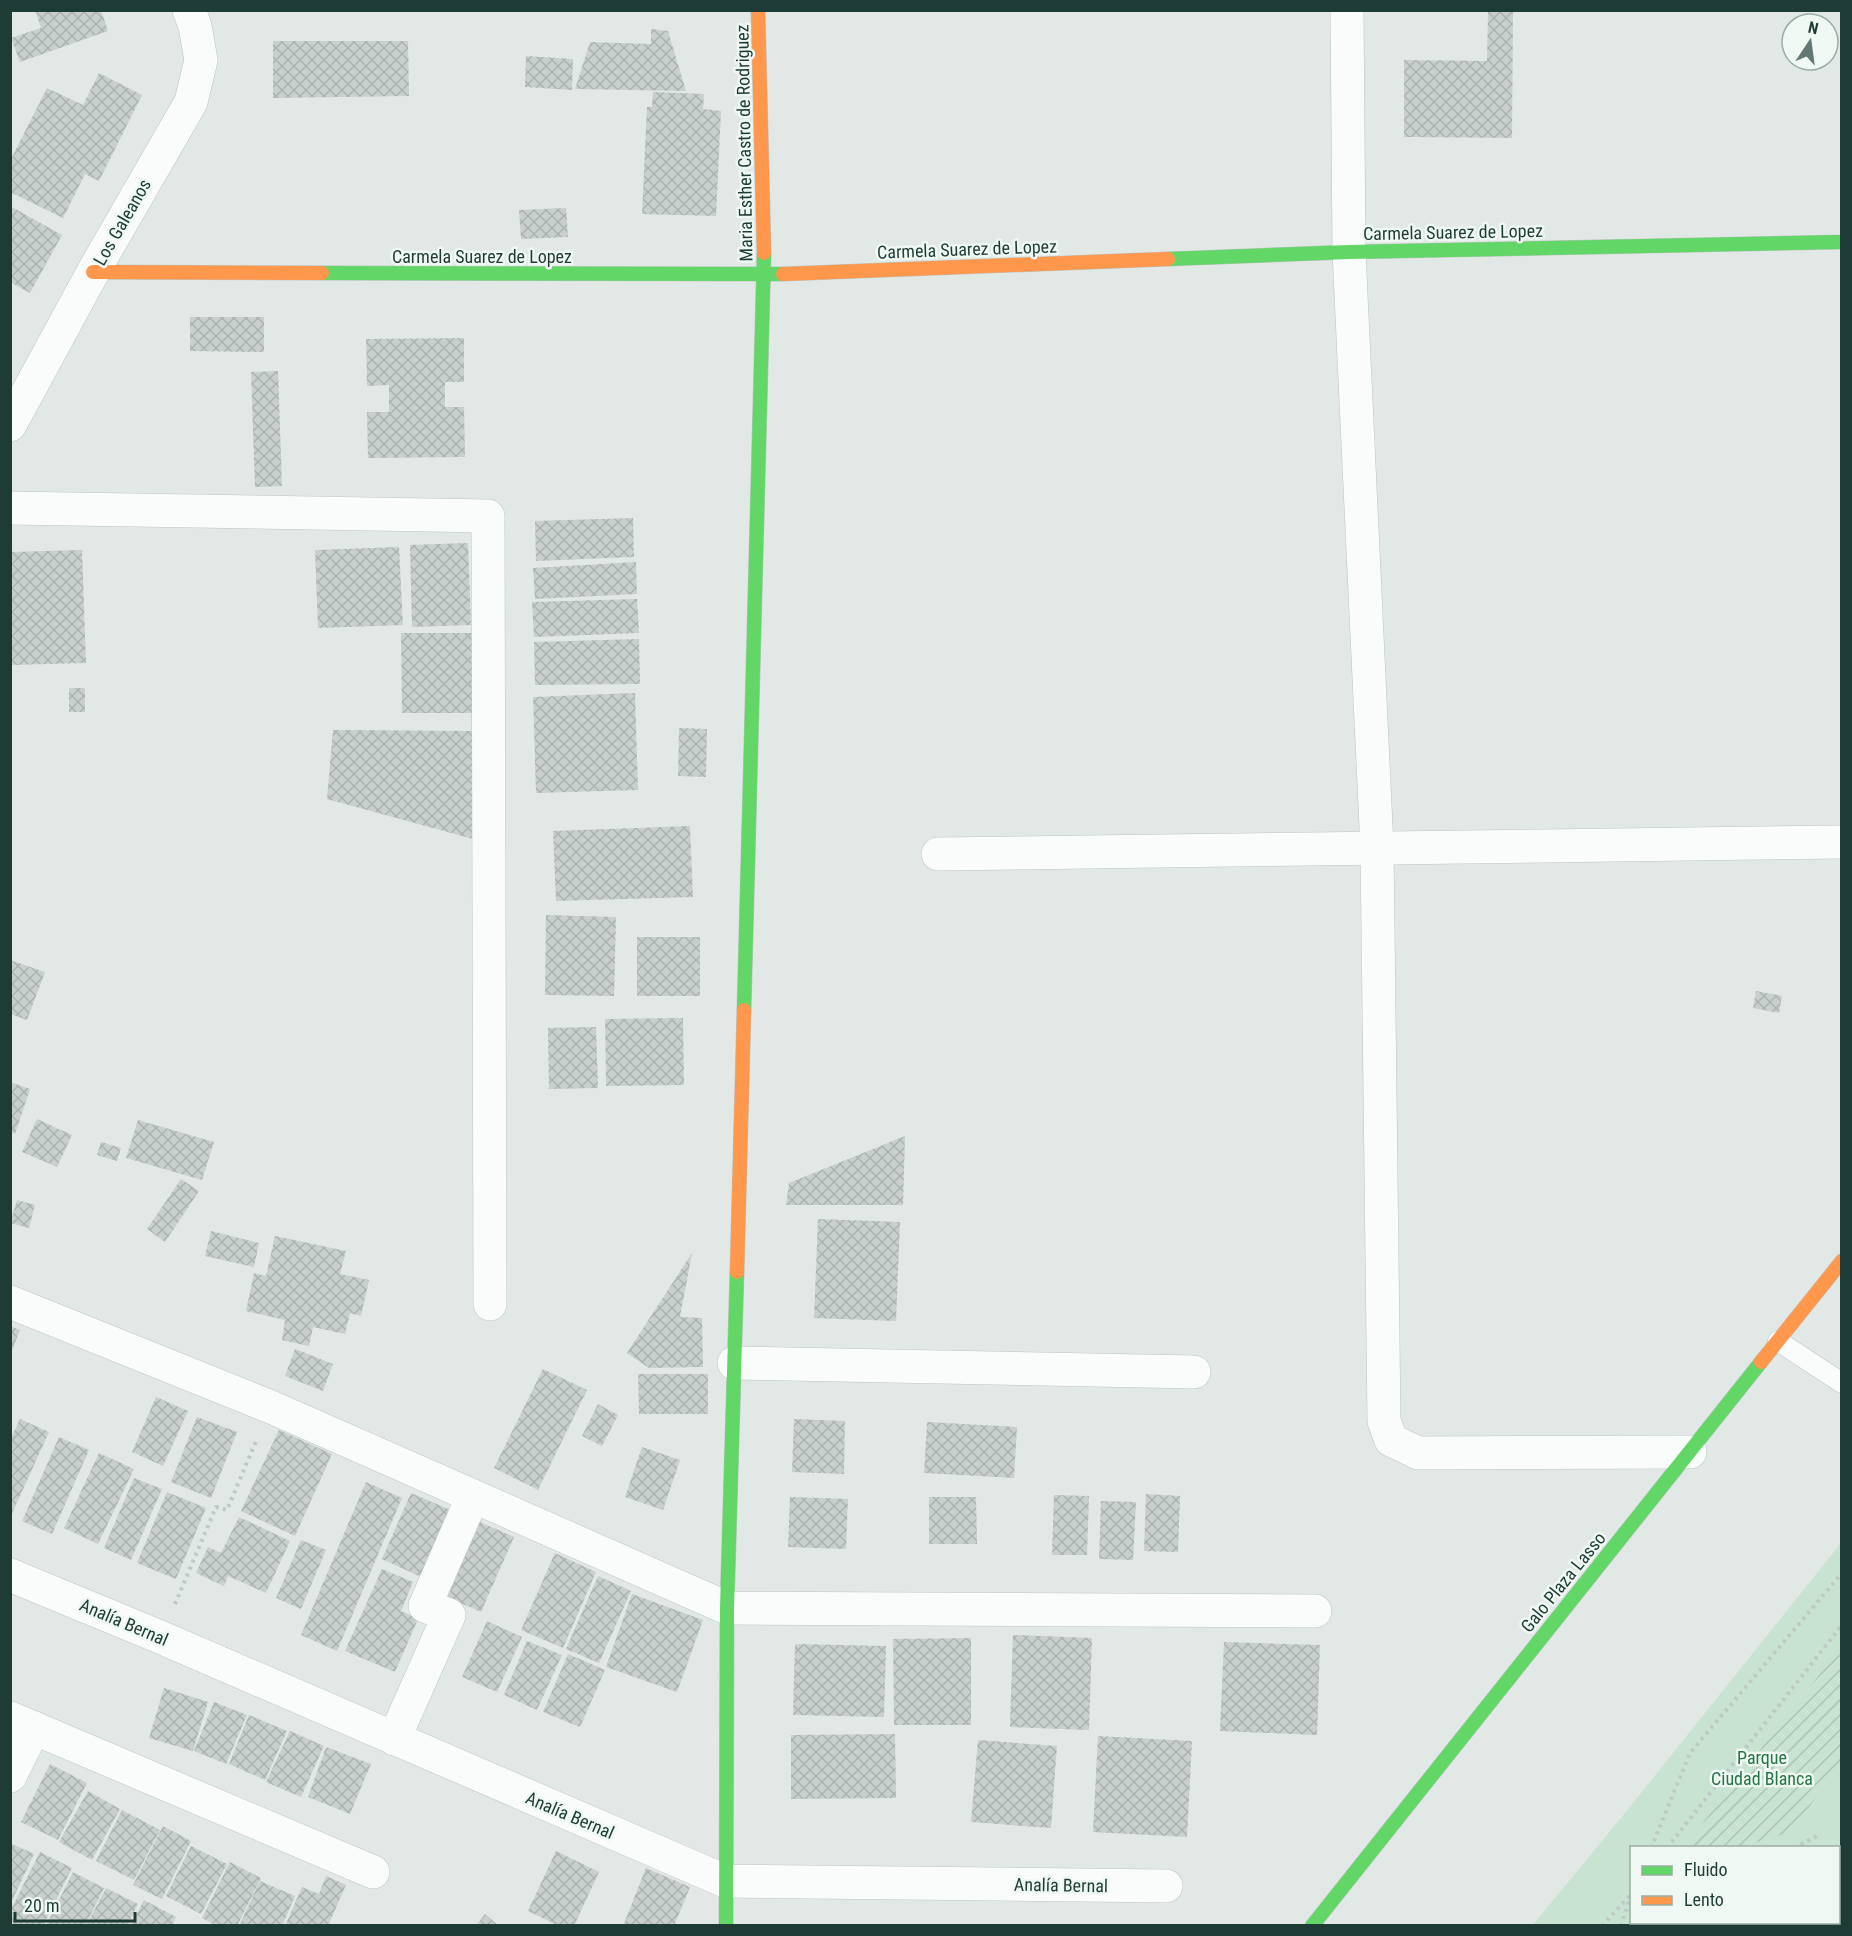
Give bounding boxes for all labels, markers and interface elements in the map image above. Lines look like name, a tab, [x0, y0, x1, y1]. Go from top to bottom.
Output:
north arrow	[1780, 12, 1840, 72]
text: N	[1806, 18, 1820, 38]
street label: Maria Esther Castro de Rodriguez	[731, 24, 757, 262]
street label: Los Galeanos	[89, 175, 155, 269]
street label: Carmela Suarez de Lopez	[1363, 220, 1543, 244]
street label: Carmela Suarez de Lopez	[877, 235, 1057, 263]
street label: Carmela Suarez de Lopez	[392, 246, 572, 267]
street label: Galo Plaza Lasso	[1516, 1528, 1610, 1636]
street label: Analía Bernal	[77, 1594, 171, 1650]
park label: Parque Ciudad Blanca	[1711, 1747, 1813, 1789]
street label: Analía Bernal	[523, 1787, 617, 1843]
legend	[1630, 1846, 1840, 1924]
text: Fluido	[1684, 1859, 1728, 1880]
street label: Analía Bernal	[1014, 1874, 1108, 1896]
scale bar	[15, 1885, 135, 1923]
text: Lento	[1684, 1889, 1724, 1910]
text: 20 m	[24, 1895, 59, 1916]

